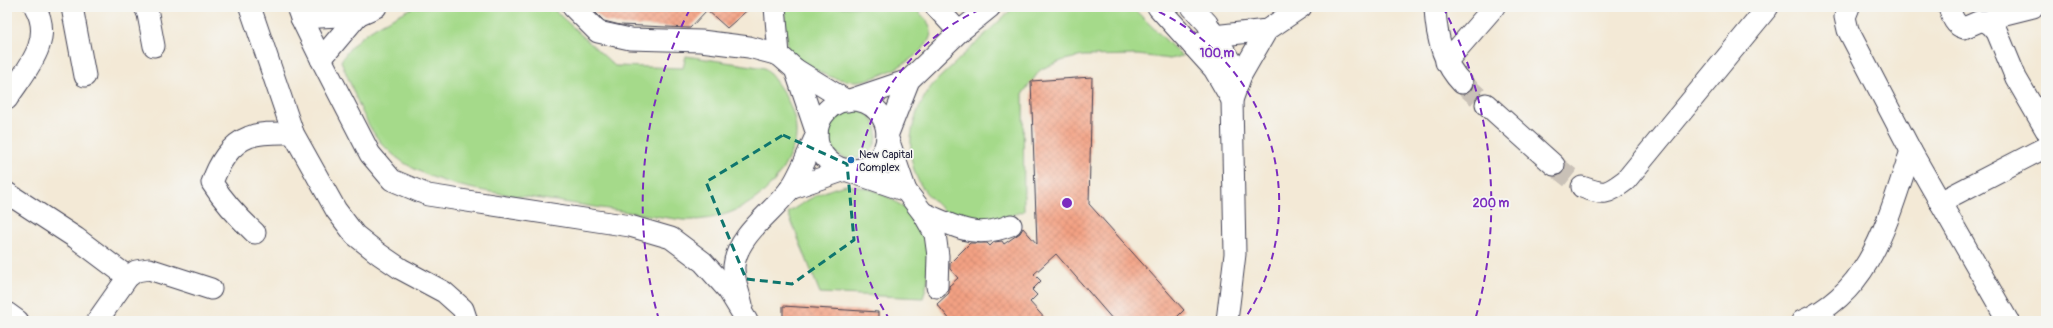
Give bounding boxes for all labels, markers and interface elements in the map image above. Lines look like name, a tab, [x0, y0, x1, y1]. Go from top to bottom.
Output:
text: 100 m	[1200, 46, 1235, 61]
place label: New Capital Complex	[859, 148, 913, 174]
marker: New Capital Complex	[846, 155, 856, 165]
centre of rings	[1060, 196, 1074, 210]
text: 200 m	[1473, 196, 1510, 211]

